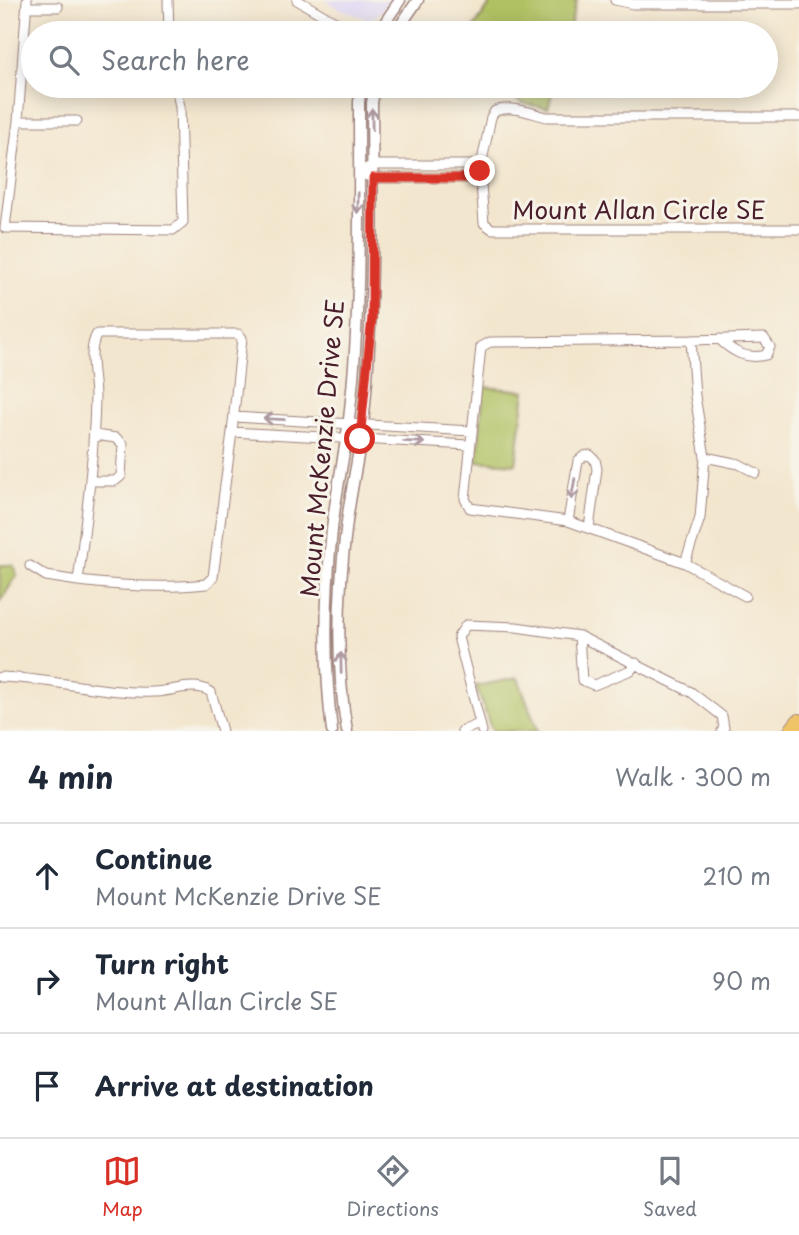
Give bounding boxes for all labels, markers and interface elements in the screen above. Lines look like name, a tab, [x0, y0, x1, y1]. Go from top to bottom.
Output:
search box	[21, 21, 778, 98]
text: Search here	[101, 40, 250, 79]
icon: search	[45, 41, 83, 79]
one-way arrow	[365, 108, 379, 131]
route end	[464, 155, 495, 186]
one-way arrow	[352, 191, 365, 214]
street label: Mount Allan Circle SE	[512, 191, 766, 227]
street label: Mount McKenzie Drive SE	[290, 297, 352, 599]
one-way arrow	[262, 413, 285, 426]
route start	[344, 423, 375, 454]
one-way arrow	[403, 435, 426, 448]
one-way arrow	[566, 477, 579, 500]
one-way arrow	[334, 652, 348, 675]
text: 4 min	[28, 754, 114, 799]
text: Walk · 300 m	[615, 759, 771, 794]
text: Continue	[95, 839, 212, 878]
icon: ahead	[28, 857, 66, 895]
text: 210 m	[703, 858, 771, 893]
text: Mount McKenzie Drive SE	[95, 878, 382, 913]
text: Turn right	[95, 944, 229, 983]
icon: right	[28, 962, 66, 1000]
text: 90 m	[712, 963, 771, 998]
text: Mount Allan Circle SE	[95, 983, 338, 1018]
text: Arrive at destination	[95, 1066, 374, 1105]
icon: arrive	[28, 1067, 66, 1105]
tab: Map	[102, 1152, 143, 1222]
tab: Directions	[347, 1152, 439, 1222]
tab: Saved	[643, 1152, 697, 1222]

